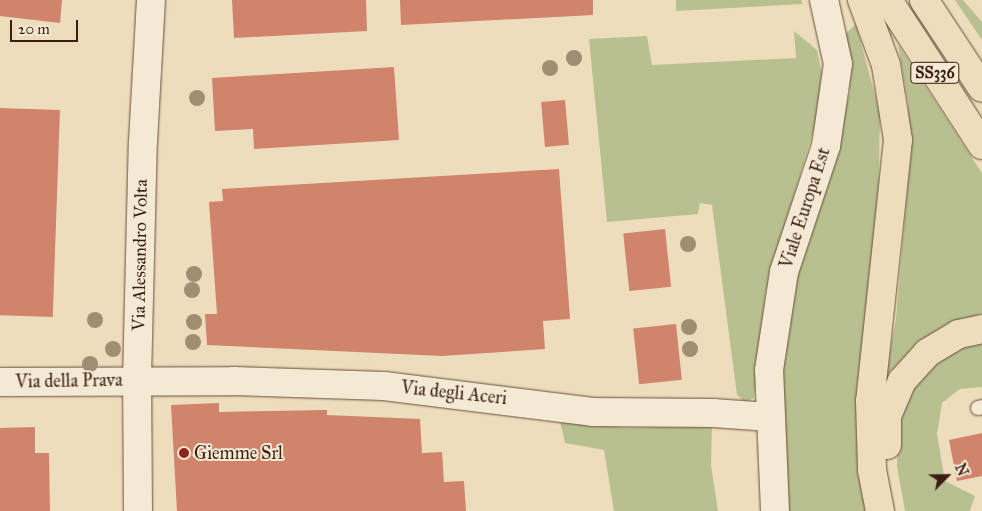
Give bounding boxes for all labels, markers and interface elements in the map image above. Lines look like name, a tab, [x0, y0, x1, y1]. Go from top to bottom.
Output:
scale bar	[12, 10, 80, 42]
text: 20 m	[18, 20, 50, 38]
road number: SS336	[910, 59, 960, 86]
street label: Viale Europa Est	[775, 145, 835, 271]
street label: Via Alessandro Volta	[128, 179, 152, 331]
street label: Via della Prava	[15, 369, 123, 393]
street label: Via degli Aceri	[400, 377, 508, 409]
place label: Giemme Srl	[194, 442, 283, 464]
marker: Giemme Srl	[178, 447, 190, 459]
north arrow	[922, 451, 972, 501]
text: N	[951, 461, 971, 479]

